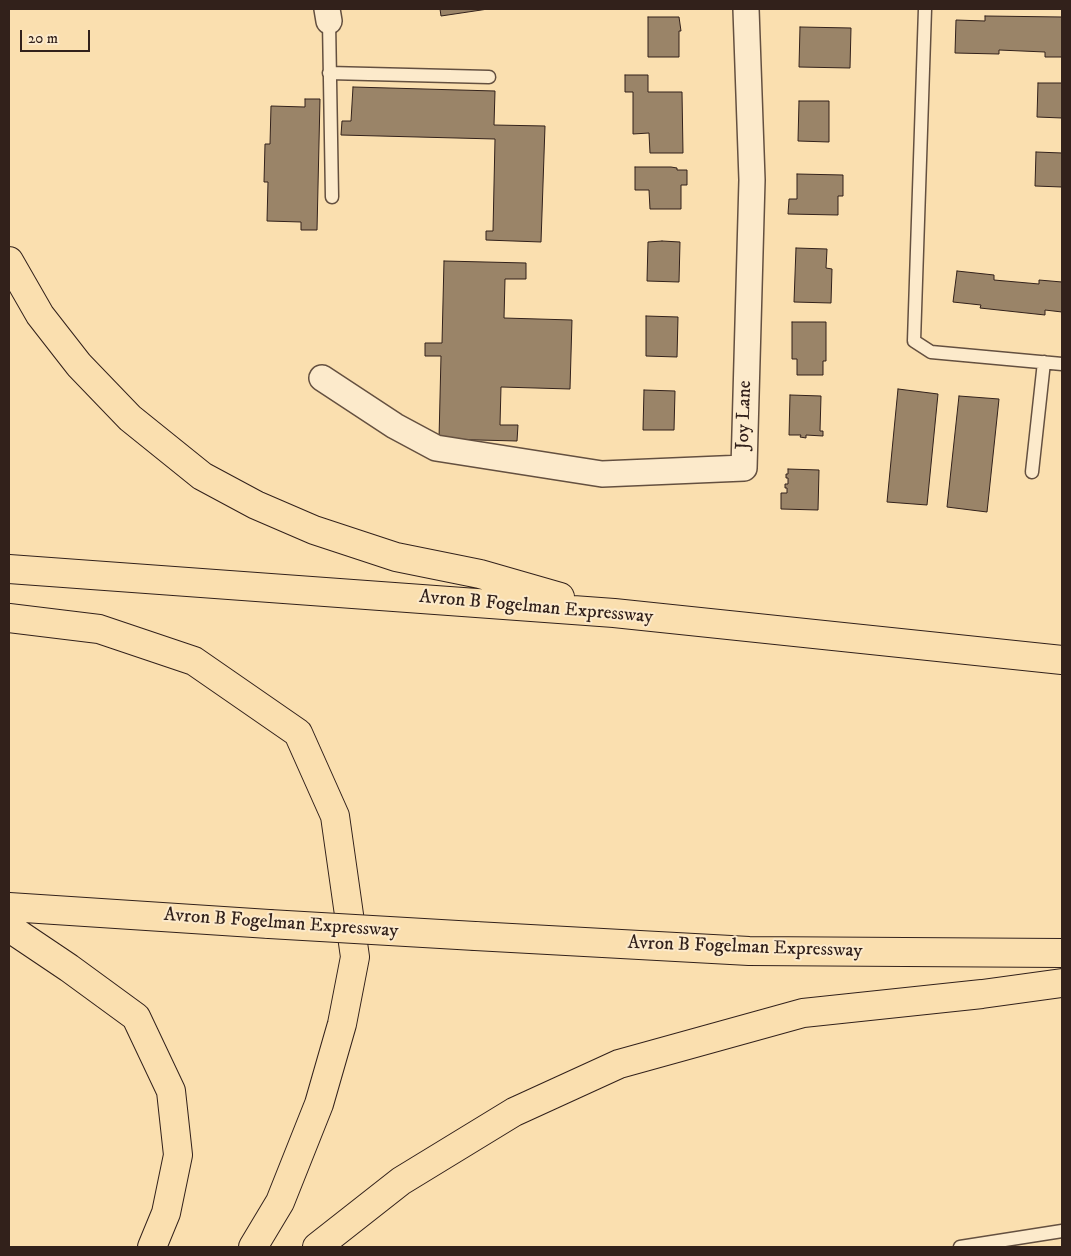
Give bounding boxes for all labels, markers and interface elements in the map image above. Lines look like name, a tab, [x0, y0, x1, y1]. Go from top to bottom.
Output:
scale bar	[22, 20, 92, 52]
text: 20 m	[28, 29, 58, 48]
street label: Joy Lane	[732, 380, 758, 450]
street label: Avron B Fogelman Expressway	[418, 586, 654, 630]
street label: Avron B Fogelman Expressway	[163, 904, 399, 944]
street label: Avron B Fogelman Expressway	[627, 933, 863, 963]

